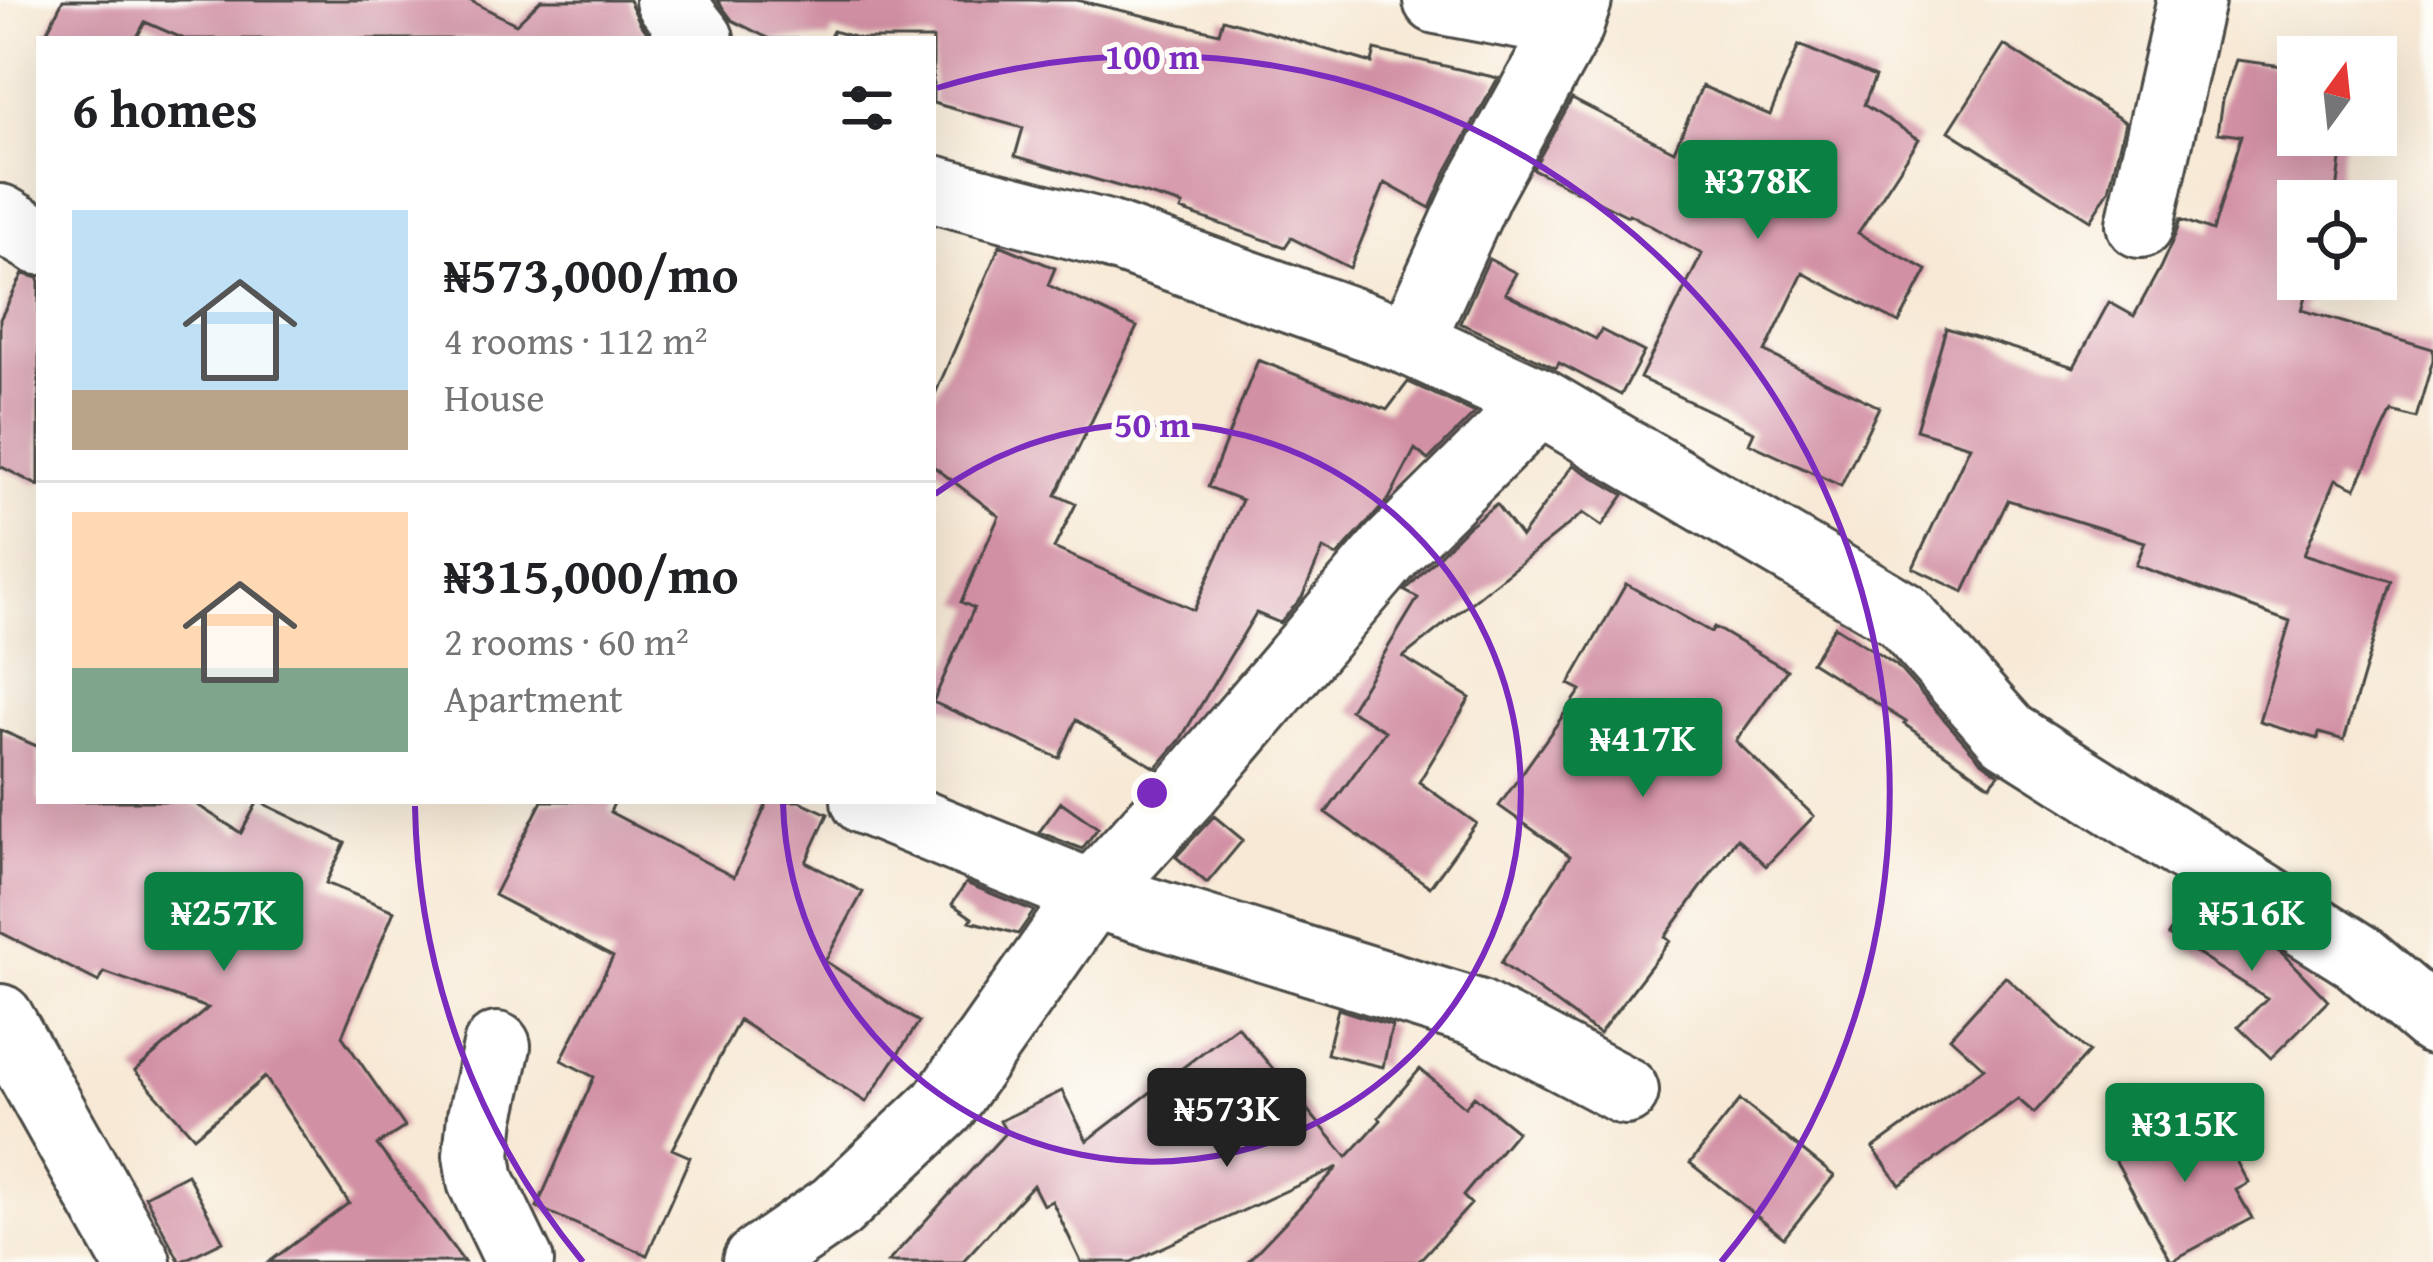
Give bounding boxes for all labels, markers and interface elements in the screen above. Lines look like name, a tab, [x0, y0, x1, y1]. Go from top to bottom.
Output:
text: 100 m	[1105, 29, 1200, 82]
north arrow	[2277, 36, 2397, 156]
map controls	[2277, 36, 2397, 300]
text: 6 homes	[72, 71, 258, 146]
icon: filters	[834, 75, 900, 141]
pin: ₦378K	[1674, 140, 1842, 242]
text: ₦378K	[1705, 150, 1811, 207]
button: locate	[2277, 180, 2397, 300]
text: ₦573,000/mo	[444, 236, 739, 311]
icon: home	[168, 258, 312, 402]
text: 4 rooms · 112 m²	[444, 311, 708, 368]
text: House	[444, 368, 545, 425]
text: 50 m	[1114, 397, 1190, 450]
text: ₦315,000/mo	[444, 537, 739, 612]
icon: home	[168, 560, 312, 704]
text: 2 rooms · 60 m²	[444, 612, 689, 669]
text: Apartment	[444, 669, 623, 726]
pin: ₦417K	[1559, 698, 1727, 800]
text: ₦417K	[1590, 708, 1696, 765]
centre of rings	[1131, 772, 1173, 814]
pin: ₦257K	[140, 872, 308, 974]
pin: ₦516K	[2168, 872, 2336, 974]
text: ₦257K	[171, 882, 277, 939]
text: ₦516K	[2199, 882, 2305, 939]
pin: ₦573K	[1143, 1068, 1311, 1170]
text: ₦573K	[1174, 1078, 1280, 1135]
pin: ₦315K	[2101, 1083, 2269, 1185]
text: ₦315K	[2132, 1093, 2238, 1150]

